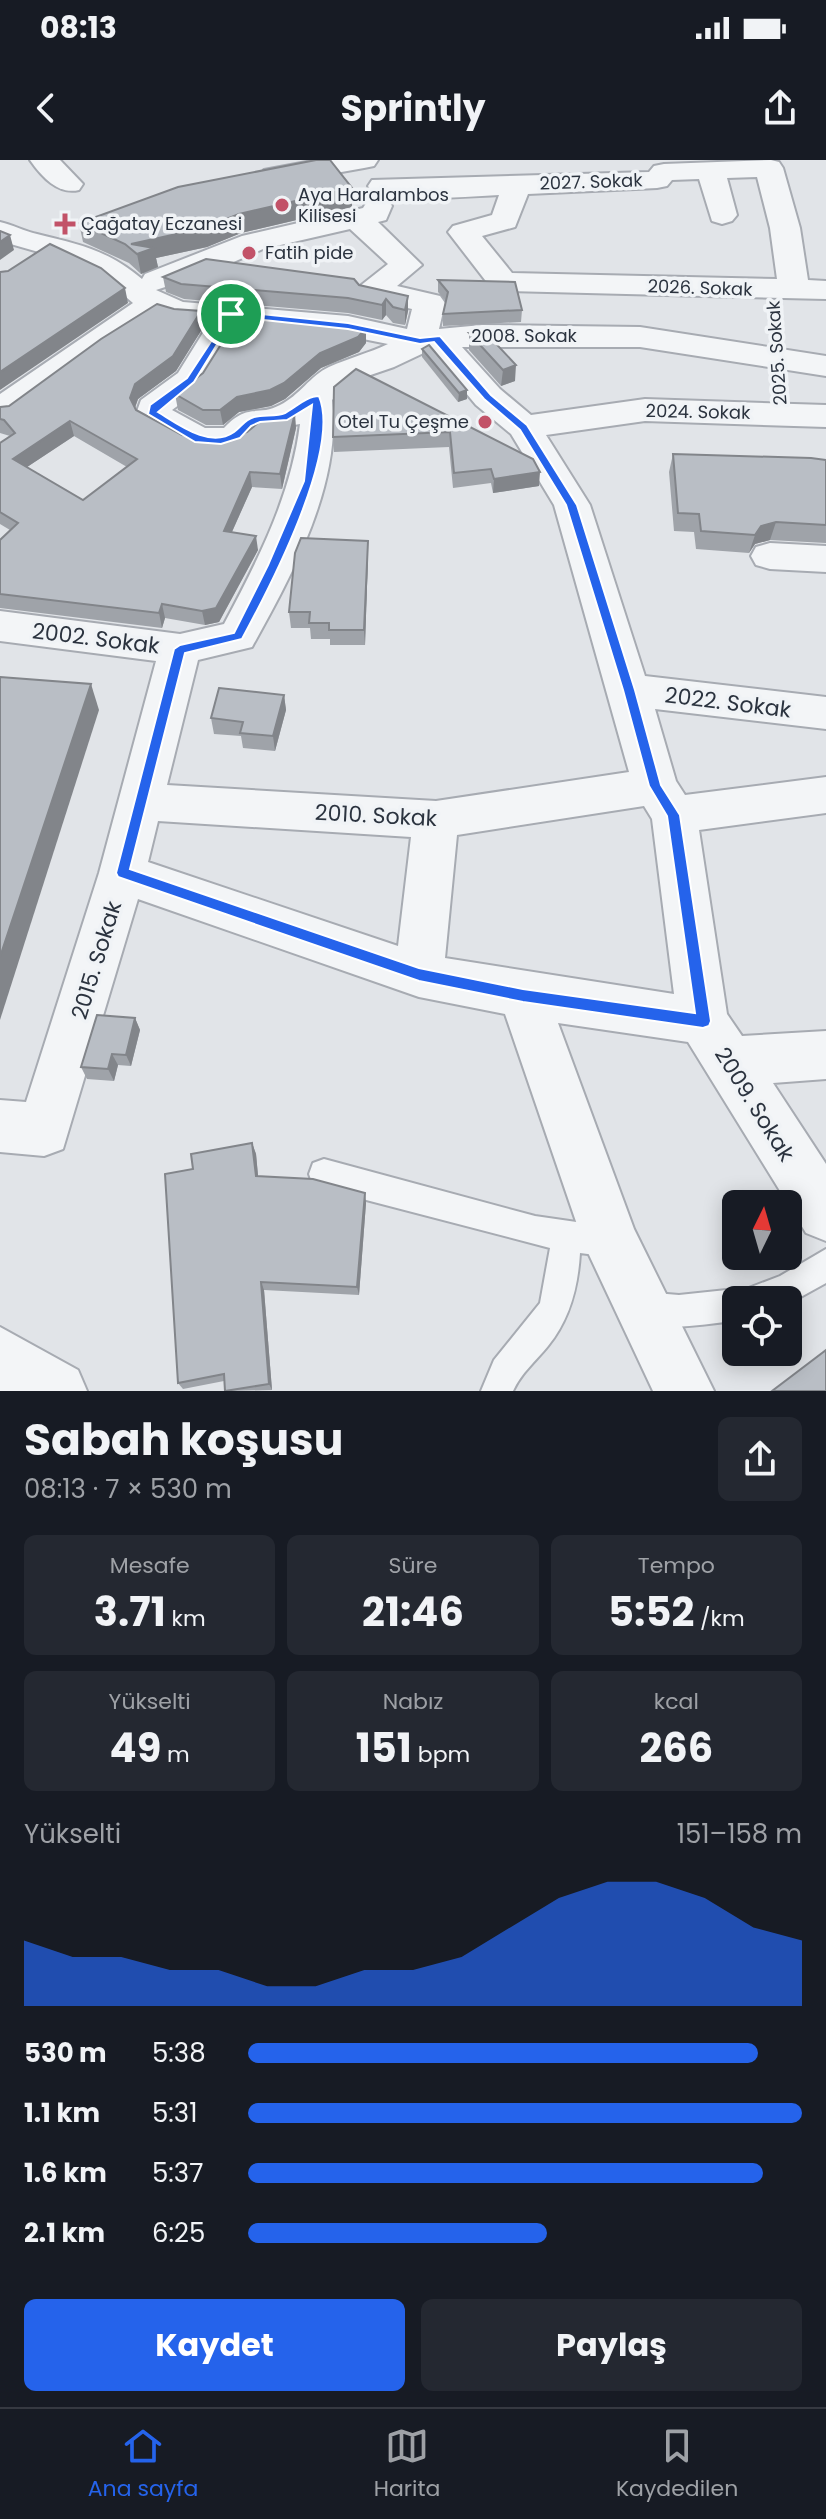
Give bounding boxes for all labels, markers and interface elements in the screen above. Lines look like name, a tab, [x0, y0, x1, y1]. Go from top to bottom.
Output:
text: 08:13	[40, 6, 117, 49]
text: Sprintly	[341, 83, 485, 134]
icon: back	[24, 86, 68, 130]
icon: share	[758, 86, 802, 130]
street label: 2027. Sokak	[539, 167, 644, 196]
place label: Aya Haralambos Kilisesi	[298, 182, 449, 228]
marker: Aya Haralambos Kilisesi	[273, 196, 291, 214]
place label: Çağatay Eczanesi	[81, 211, 242, 236]
marker: Çağatay Eczanesi	[56, 215, 74, 233]
place label: Fatih pide	[265, 240, 353, 265]
marker: Fatih pide	[240, 244, 258, 262]
street label: 2026. Sokak	[647, 273, 754, 302]
pin	[197, 280, 265, 348]
icon: arrive	[209, 292, 253, 336]
street label: 2025. Sokak	[760, 299, 793, 406]
street label: 2008. Sokak	[471, 323, 578, 348]
street label: 2024. Sokak	[645, 398, 751, 425]
place label: Otel Tu Çeşme	[338, 409, 469, 434]
marker: Otel Tu Çeşme	[476, 413, 494, 431]
street label: 2002. Sokak	[31, 615, 162, 662]
street label: 2022. Sokak	[663, 679, 793, 726]
street label: 2010. Sokak	[314, 797, 439, 834]
street label: 2015. Sokak	[64, 896, 129, 1023]
street label: 2009. Sokak	[707, 1041, 802, 1168]
north arrow	[722, 1190, 802, 1270]
map controls	[722, 1190, 802, 1366]
button: locate	[722, 1286, 802, 1366]
text: Sabah koşusu	[24, 1409, 343, 1470]
button: share	[718, 1417, 802, 1501]
text: 08:13 · 7 × 530 m	[24, 1471, 232, 1507]
text: Mesafe	[110, 1550, 190, 1581]
text: Süre	[389, 1550, 437, 1581]
text: Tempo	[638, 1550, 715, 1581]
text: 3.71	[94, 1584, 166, 1640]
text: 21:46	[362, 1584, 464, 1640]
text: 5:52	[608, 1584, 694, 1640]
text: km	[166, 1603, 206, 1634]
text: /km	[694, 1603, 745, 1634]
text: Yükselti	[109, 1686, 191, 1717]
text: Nabız	[383, 1686, 443, 1717]
text: kcal	[654, 1686, 699, 1717]
text: 49	[110, 1720, 161, 1776]
text: 151	[356, 1720, 412, 1776]
text: 266	[639, 1720, 713, 1776]
text: m	[161, 1739, 190, 1770]
text: bpm	[412, 1739, 470, 1770]
text: Yükselti	[24, 1816, 121, 1852]
text: 151–158 m	[677, 1816, 802, 1852]
text: 530 m	[24, 2035, 107, 2071]
text: 5:38	[152, 2035, 206, 2071]
text: 1.1 km	[24, 2095, 100, 2131]
text: 5:31	[152, 2095, 198, 2131]
text: 1.6 km	[24, 2155, 107, 2191]
text: 5:37	[152, 2155, 203, 2191]
text: 2.1 km	[24, 2215, 105, 2251]
text: 6:25	[152, 2215, 205, 2251]
button: Kaydet	[24, 2299, 405, 2391]
button: Paylaş	[421, 2299, 802, 2391]
tab: Ana sayfa	[88, 2424, 198, 2505]
tab: Harita	[374, 2424, 440, 2505]
tab: Kaydedilen	[616, 2424, 738, 2505]

